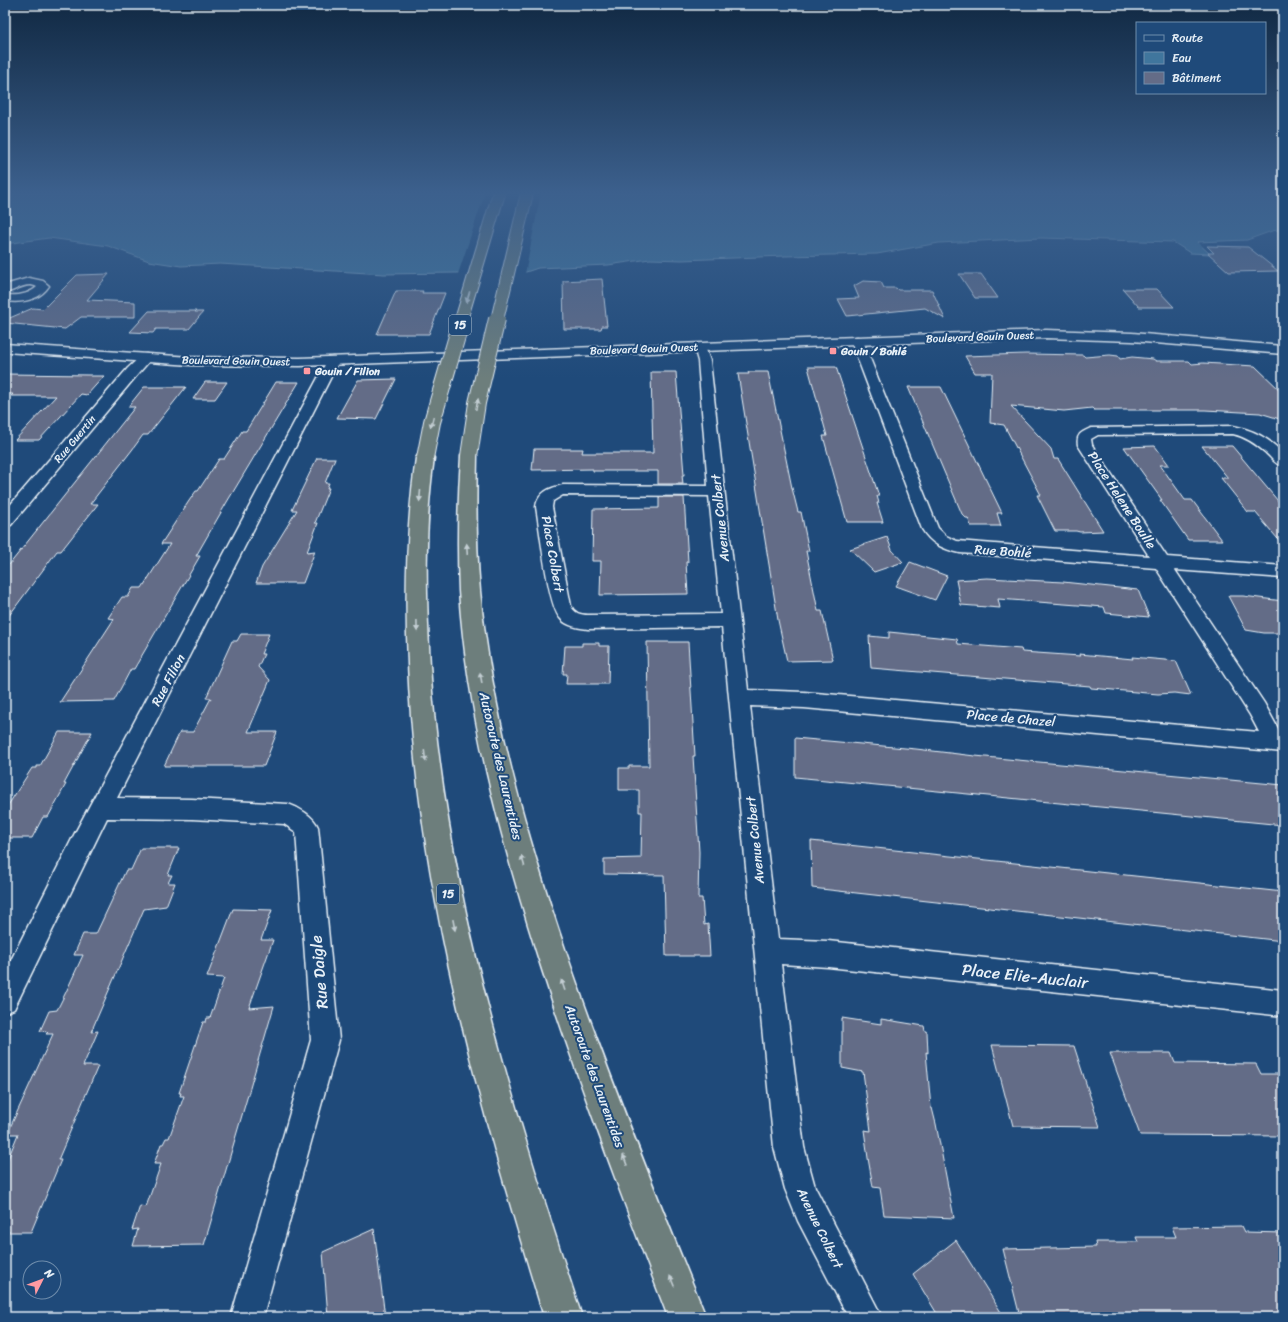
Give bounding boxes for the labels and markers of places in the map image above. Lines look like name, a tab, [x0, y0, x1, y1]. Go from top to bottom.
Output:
place label: Gouin / Bohlé	[840, 342, 907, 361]
marker: Gouin / Bohlé	[828, 346, 838, 356]
place label: Gouin / Filion	[314, 362, 380, 381]
marker: Gouin / Filion	[302, 366, 312, 376]

